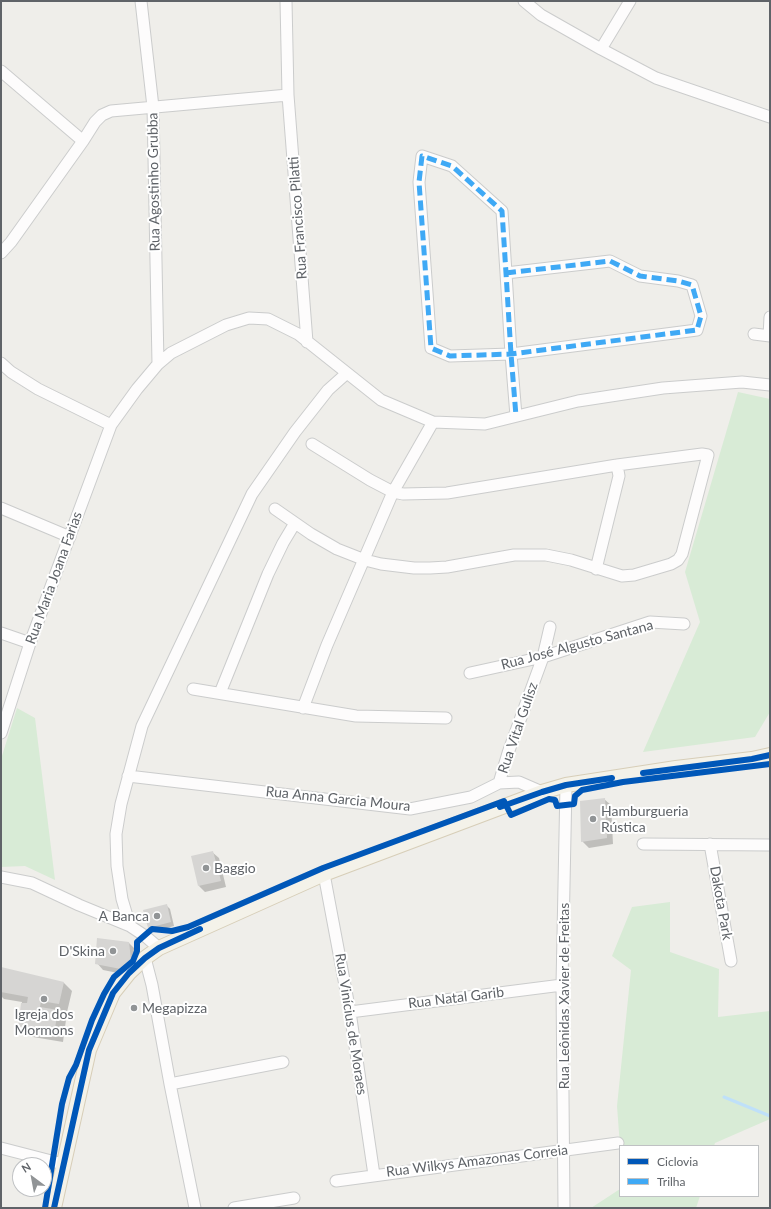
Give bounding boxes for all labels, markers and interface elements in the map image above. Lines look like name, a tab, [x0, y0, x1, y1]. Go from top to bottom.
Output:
street label: Rua Agostinho Grubba	[144, 112, 164, 252]
street label: Rua Francisco Pilatti	[285, 156, 311, 280]
street label: Rua Maria Joana Farias	[22, 509, 86, 647]
street label: Rua José Algusto Santana	[499, 617, 655, 673]
street label: Rua Vital Gulisz	[495, 680, 541, 776]
street label: Rua Anna Garcia Moura	[265, 783, 411, 815]
place label: Hamburgueria Rústica	[601, 803, 688, 836]
marker: Hamburgueria Rústica	[588, 814, 598, 824]
place label: Baggio	[214, 860, 256, 876]
marker: Baggio	[201, 863, 211, 873]
street label: Dakota Park	[706, 865, 736, 941]
street label: Rua Leônidas Xavier de Freitas	[556, 903, 572, 1089]
place label: A Banca	[99, 908, 149, 924]
marker: A Banca	[152, 911, 162, 921]
place label: D'Skina	[59, 943, 105, 959]
marker: D'Skina	[108, 946, 118, 956]
street label: Rua Vinícius de Moraes	[331, 952, 371, 1096]
street label: Rua Natal Garib	[407, 984, 505, 1012]
marker: Igreja dos Mormons	[39, 994, 49, 1004]
place label: Megapizza	[142, 1000, 207, 1016]
marker: Megapizza	[129, 1003, 139, 1013]
place label: Igreja dos Mormons	[14, 1006, 74, 1038]
street label: Rua Wilkys Amazonas Correia	[385, 1142, 569, 1180]
legend	[619, 1145, 759, 1197]
text: Ciclovia	[657, 1154, 698, 1169]
north arrow	[12, 1157, 52, 1197]
text: N	[19, 1159, 33, 1175]
text: Trilha	[657, 1174, 686, 1189]

